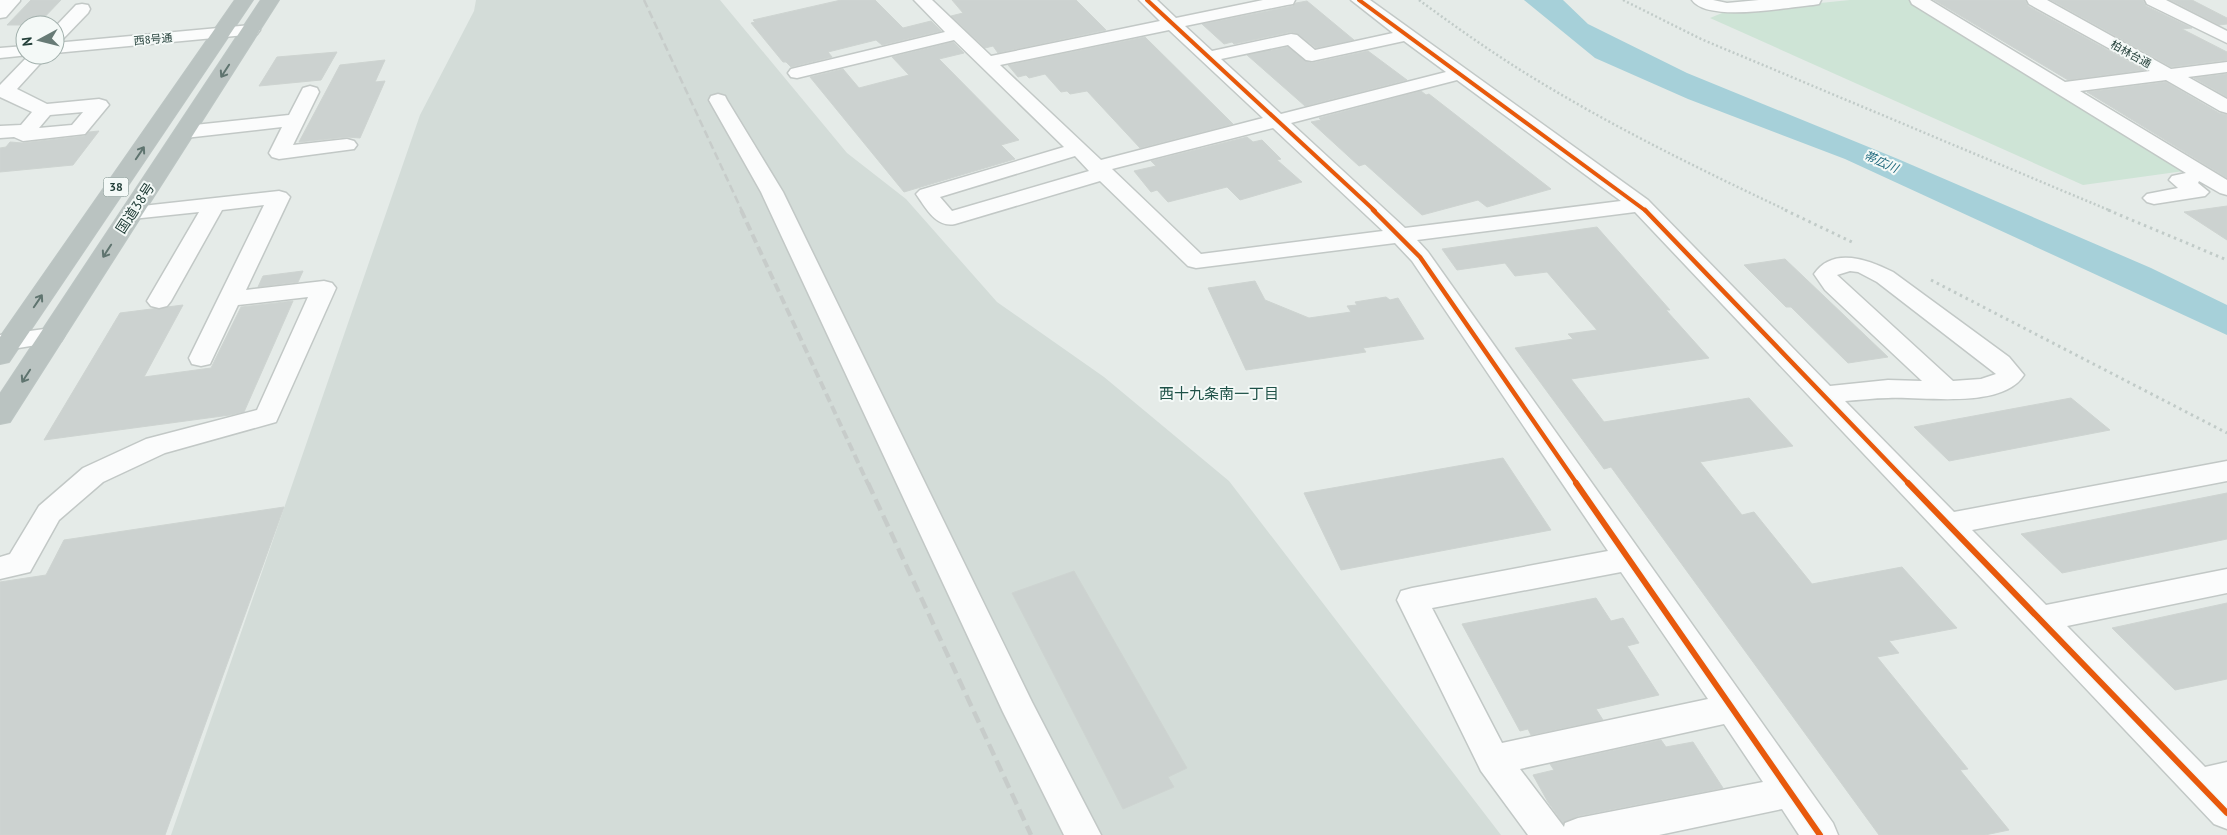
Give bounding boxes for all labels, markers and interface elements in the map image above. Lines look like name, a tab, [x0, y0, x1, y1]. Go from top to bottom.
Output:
north arrow	[15, 15, 65, 65]
street label: 西8号通	[133, 30, 173, 48]
text: N	[18, 36, 37, 47]
street label: 柏林台通	[2108, 37, 2154, 71]
one-way arrow	[219, 64, 230, 78]
one-way arrow	[135, 146, 145, 160]
water label: 帯広川	[1862, 147, 1903, 177]
road number: 38	[104, 178, 128, 196]
street label: 国道38号	[112, 179, 158, 237]
one-way arrow	[102, 244, 112, 258]
one-way arrow	[33, 294, 43, 308]
one-way arrow	[21, 368, 31, 382]
district label: 西十九条南一丁目	[1159, 384, 1279, 403]

